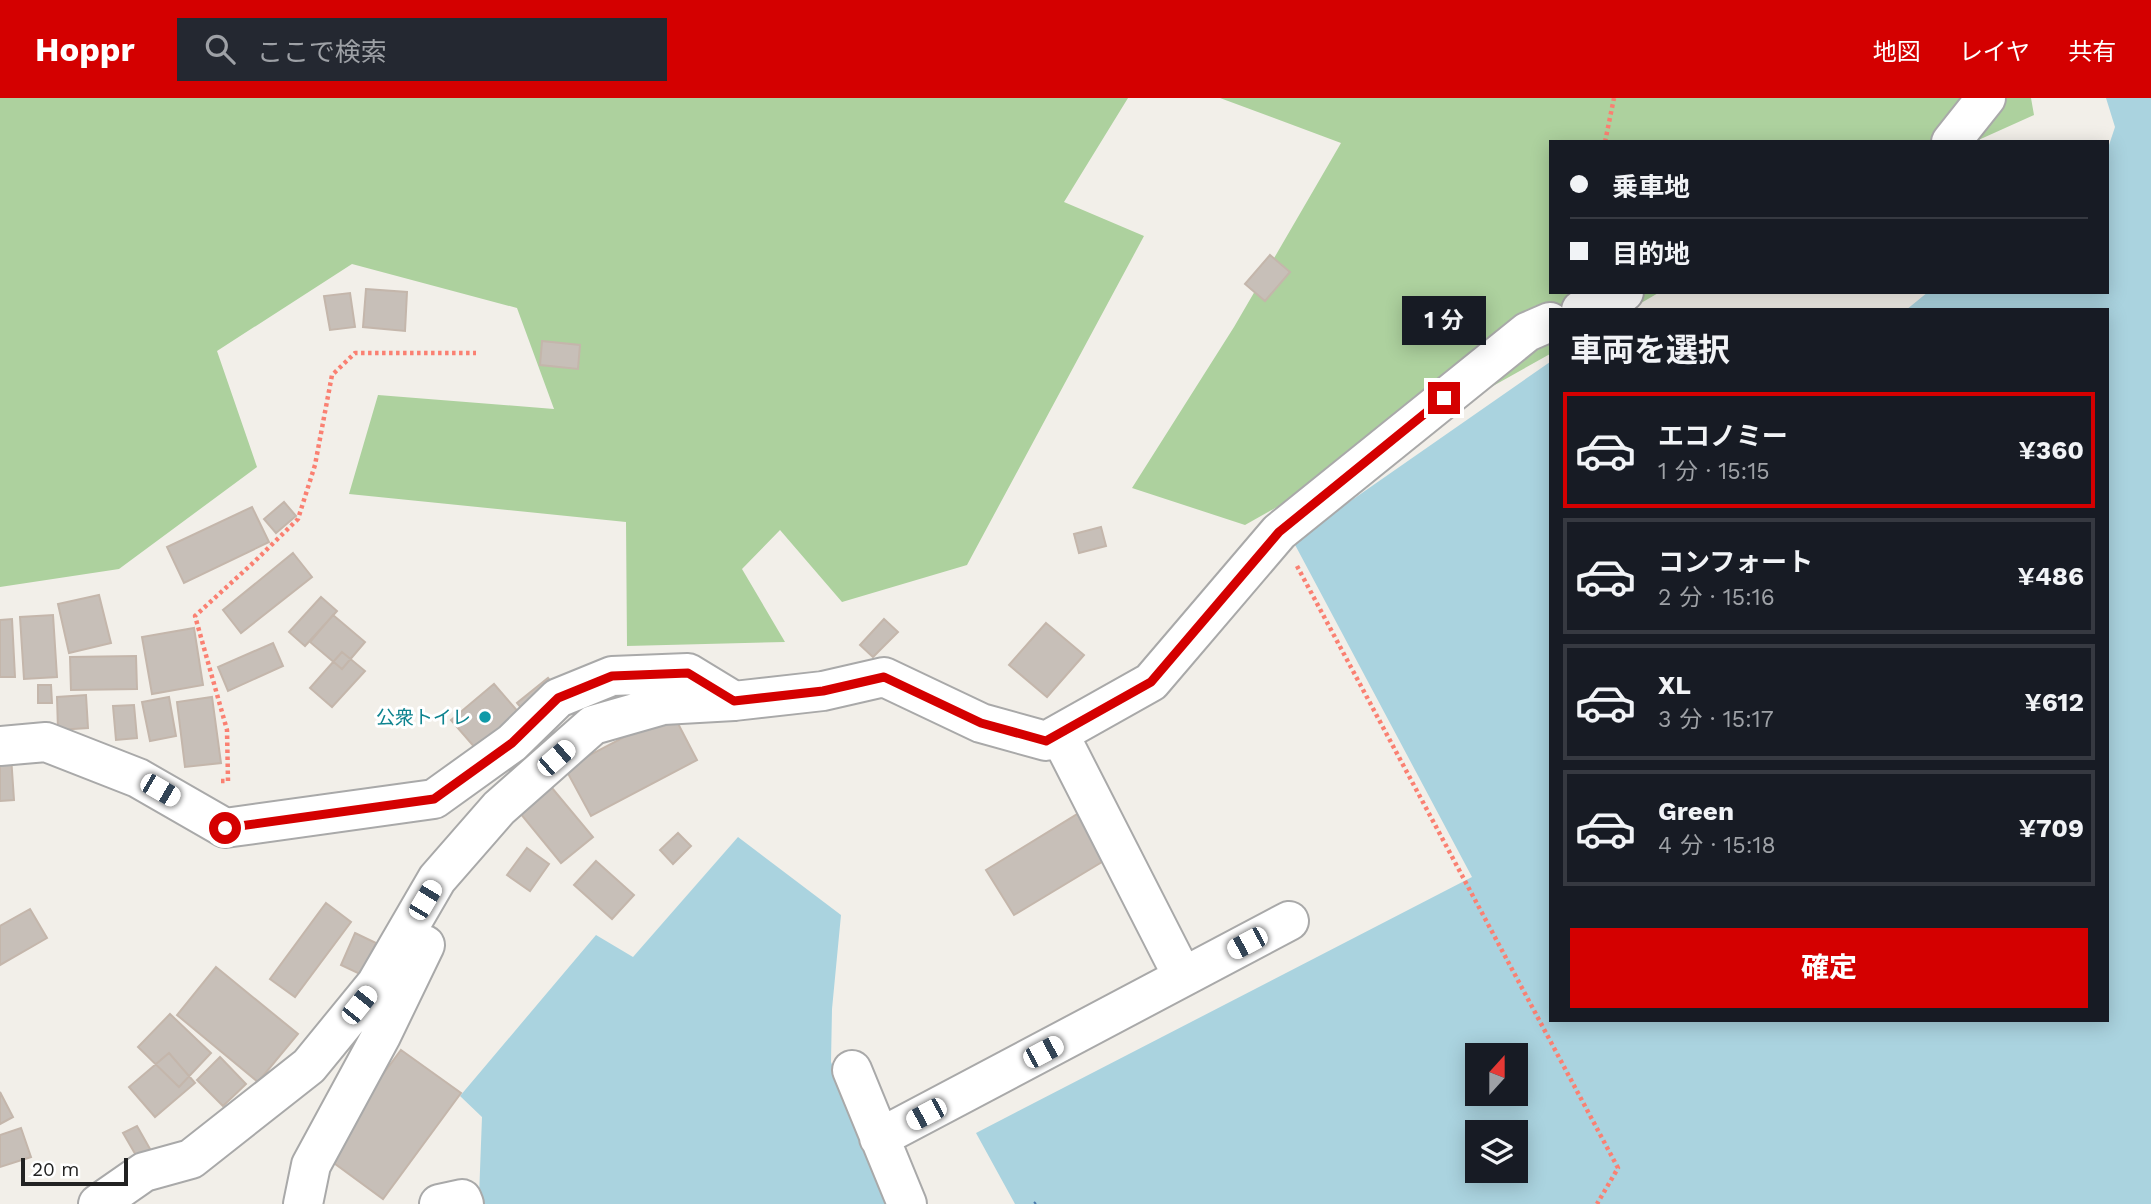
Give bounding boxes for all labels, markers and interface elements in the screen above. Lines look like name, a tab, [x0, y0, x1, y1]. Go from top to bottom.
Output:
search box	[177, 18, 667, 81]
text: Hoppr	[35, 30, 135, 69]
icon: search	[201, 30, 239, 68]
text: ここで検索	[257, 37, 387, 67]
text: 地図	[1873, 38, 1921, 66]
text: レイヤ	[1959, 38, 2030, 66]
text: 共有	[2068, 38, 2116, 66]
text: 乗車地	[1612, 172, 1690, 202]
text: 目的地	[1612, 239, 1690, 269]
callout: 1 分	[1402, 296, 1486, 345]
text: 1 分	[1424, 307, 1464, 334]
text: 車両を選択	[1570, 331, 1730, 369]
route end	[1428, 382, 1460, 414]
icon: car	[1574, 419, 1637, 482]
text: エコノミー	[1658, 421, 1788, 451]
text: ¥360	[2019, 435, 2084, 465]
text: 1 分 · 15:15	[1658, 458, 1770, 485]
icon: car	[1574, 545, 1637, 608]
text: コンフォート	[1658, 547, 1813, 577]
text: ¥486	[2018, 561, 2084, 591]
text: 2 分 · 15:16	[1658, 584, 1775, 611]
text: XL	[1658, 670, 1691, 700]
icon: car	[1574, 671, 1637, 734]
text: ¥612	[2024, 687, 2084, 717]
place label: 公衆トイレ	[376, 706, 471, 729]
text: 3 分 · 15:17	[1658, 706, 1774, 733]
marker: 公衆トイレ	[477, 709, 493, 725]
car	[534, 736, 579, 780]
car	[137, 770, 184, 810]
text: Green	[1658, 796, 1734, 826]
icon: car	[1574, 797, 1637, 860]
route start	[209, 812, 241, 844]
text: ¥709	[2019, 813, 2084, 843]
text: 4 分 · 15:18	[1658, 832, 1776, 859]
car	[406, 877, 445, 923]
car	[1224, 924, 1271, 962]
button: 確定	[1570, 928, 2088, 1008]
car	[338, 982, 381, 1028]
car	[1020, 1033, 1067, 1071]
north arrow	[1465, 1043, 1528, 1106]
map controls	[1465, 1043, 1528, 1183]
car	[903, 1095, 950, 1133]
button: layers	[1465, 1120, 1528, 1183]
scale bar	[21, 1155, 128, 1187]
text: 20 m	[32, 1158, 79, 1181]

